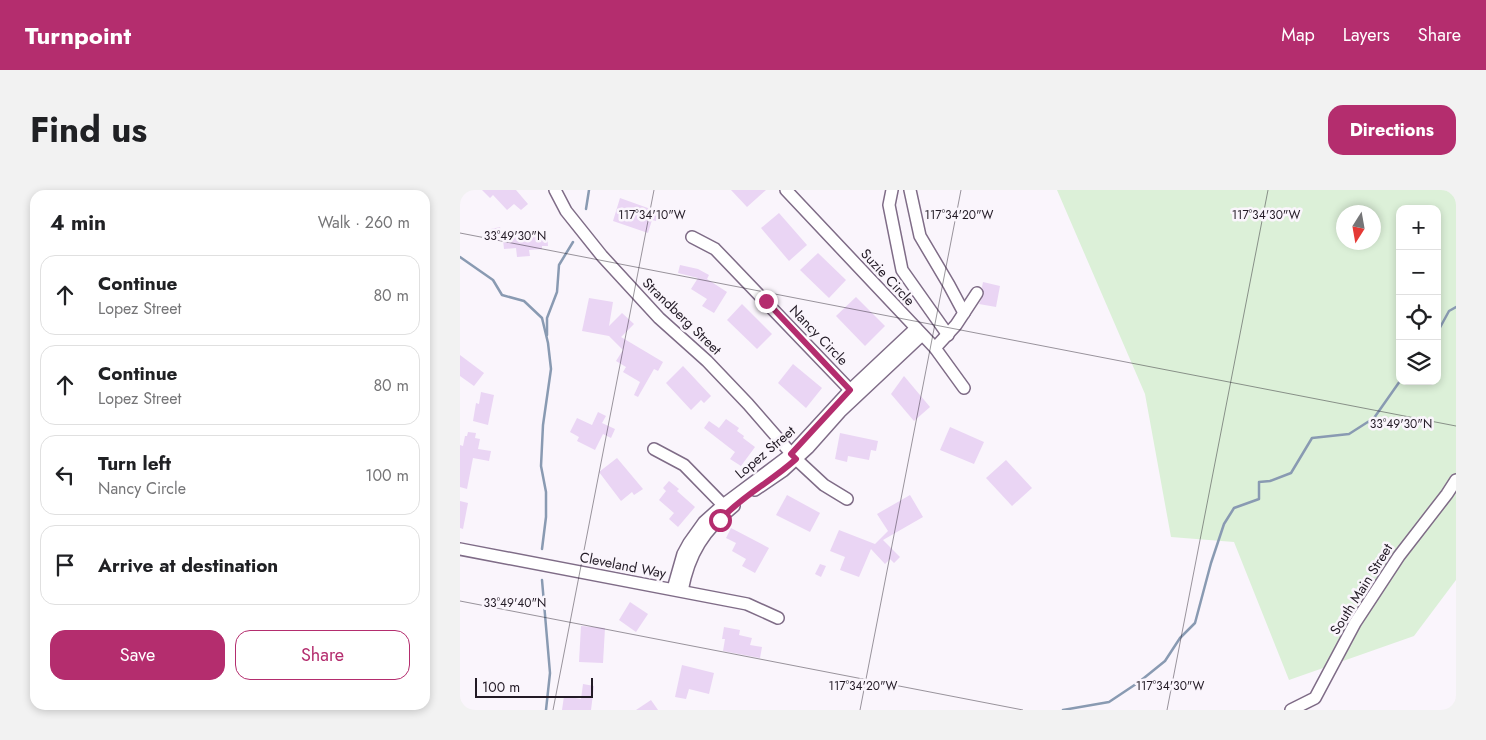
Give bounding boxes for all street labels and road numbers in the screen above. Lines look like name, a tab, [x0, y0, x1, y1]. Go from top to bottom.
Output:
street label: Suzie Circle	[856, 244, 920, 310]
street label: Strandberg Street	[638, 273, 727, 360]
street label: Nancy Circle	[785, 300, 853, 370]
street label: Lopez Street	[731, 420, 800, 483]
street label: South Main Street	[1325, 539, 1397, 639]
street label: Cleveland Way	[578, 547, 669, 583]

